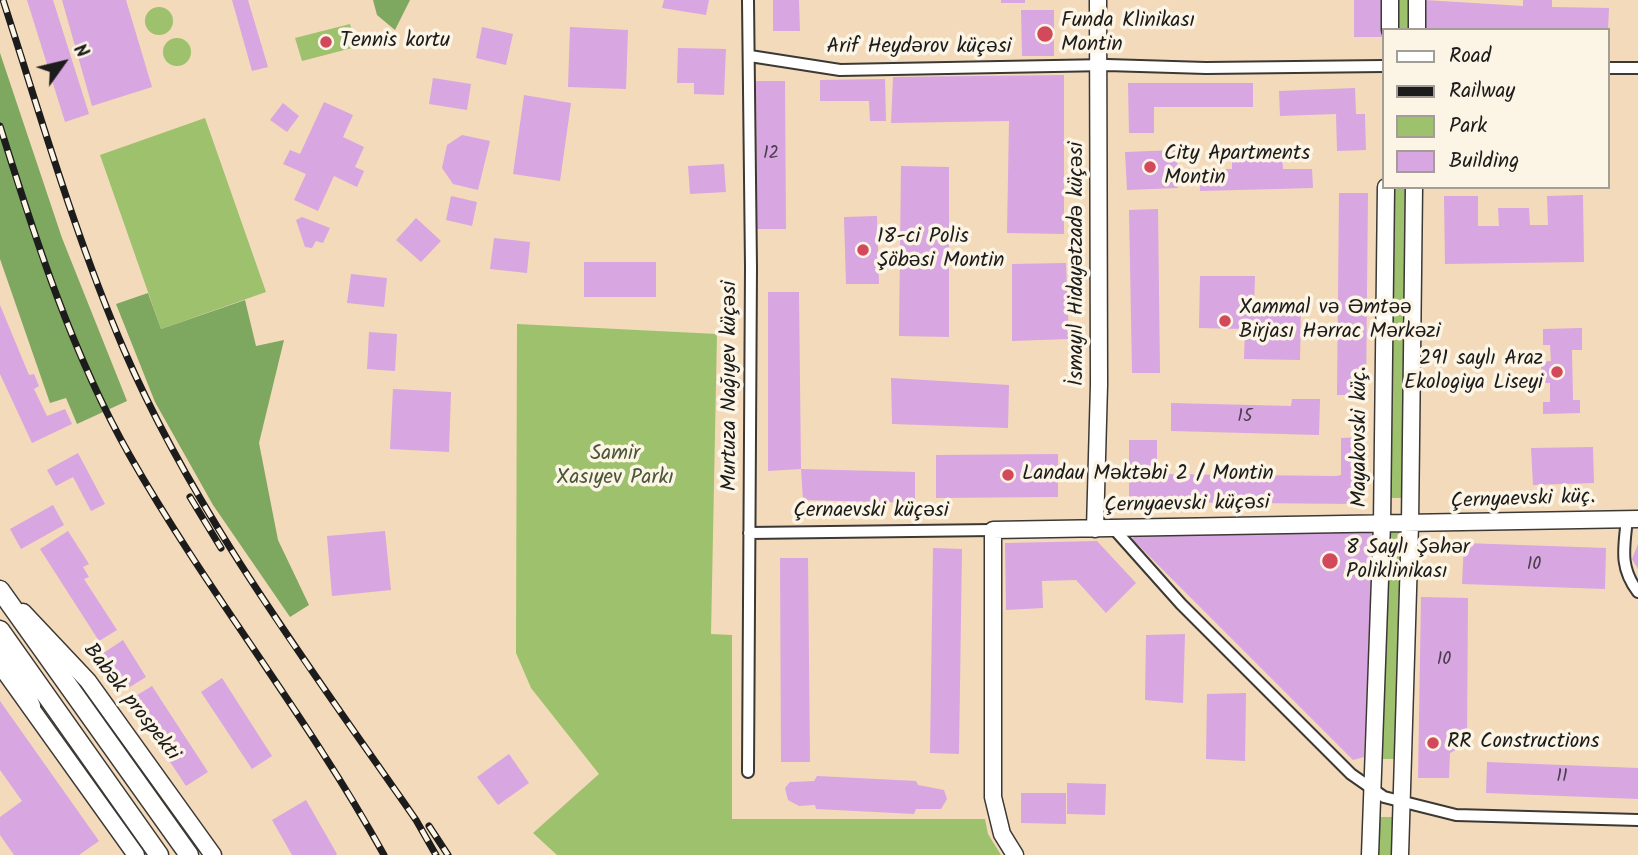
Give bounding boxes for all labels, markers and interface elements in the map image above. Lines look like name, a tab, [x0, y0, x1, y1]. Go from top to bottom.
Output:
place label: Funda Klinikası Montin	[1061, 9, 1195, 59]
marker: Funda Klinikası Montin	[1035, 24, 1055, 44]
north arrow	[28, 28, 98, 98]
legend	[1382, 28, 1610, 189]
place label: Tennis kortu	[340, 29, 450, 55]
marker: Tennis kortu	[318, 34, 334, 50]
street label: Arif Heydərov küçəsi	[826, 35, 1012, 61]
text: N	[65, 38, 96, 65]
text: Road	[1449, 40, 1491, 73]
text: Railway	[1449, 75, 1515, 108]
text: Park	[1449, 110, 1487, 143]
street label: İsmayıl Hidayətzadə küçəsi	[1065, 142, 1091, 386]
place label: City Apartments Montin	[1164, 142, 1310, 192]
house number: 12	[763, 144, 779, 166]
text: Building	[1449, 145, 1519, 178]
marker: City Apartments Montin	[1142, 159, 1158, 175]
place label: 18-ci Polis Şöbəsi Montin	[877, 225, 1004, 275]
marker: 18-ci Polis Şöbəsi Montin	[855, 242, 871, 258]
street label: Murtuza Nağıyev küçəsi	[718, 281, 744, 491]
place label: Xammal və Əmtəə Birjası Hərrac Mərkəzi	[1239, 296, 1441, 346]
marker: Xammal və Əmtəə Birjası Hərrac Mərkəzi	[1217, 313, 1233, 329]
place label: 291 saylı Araz Ekologiya Liseyi	[1404, 347, 1543, 397]
marker: 291 saylı Araz Ekologiya Liseyi	[1549, 364, 1565, 380]
street label: Mayakovski küç.	[1348, 367, 1374, 507]
house number: 15	[1237, 407, 1253, 429]
park label: Samir Xasıyev Parkı	[556, 442, 674, 492]
place label: Landau Məktəbi 2 / Montin	[1022, 462, 1274, 488]
marker: Landau Məktəbi 2 / Montin	[1000, 467, 1016, 483]
street label: Çernyaevski küç.	[1450, 486, 1596, 516]
street label: Çernyaevski küçəsi	[1104, 492, 1270, 520]
street label: Çernaevski küçəsi	[793, 499, 949, 525]
place label: 8 Saylı Şəhər Poliklinikası	[1346, 536, 1470, 586]
marker: 8 Saylı Şəhər Poliklinikası	[1320, 551, 1340, 571]
house number: 10	[1527, 555, 1541, 577]
street label: Babək prospekti	[76, 639, 184, 767]
house number: 10	[1437, 650, 1451, 672]
place label: RR Constructions	[1447, 730, 1599, 756]
marker: RR Constructions	[1425, 735, 1441, 751]
house number: 11	[1556, 767, 1568, 789]

